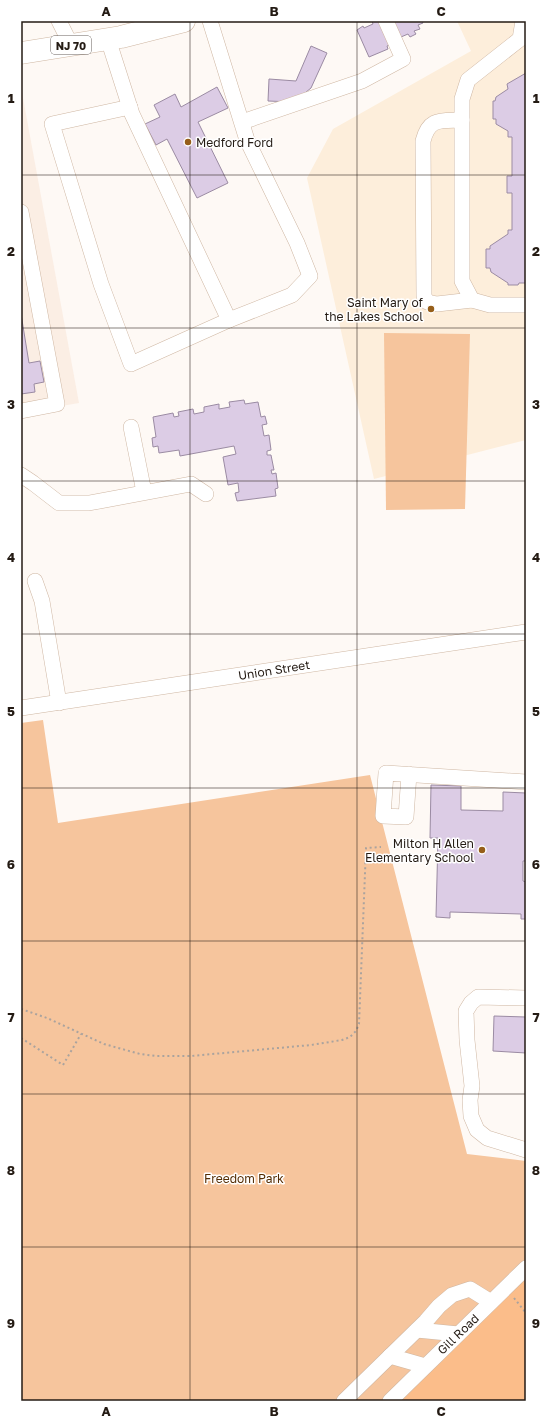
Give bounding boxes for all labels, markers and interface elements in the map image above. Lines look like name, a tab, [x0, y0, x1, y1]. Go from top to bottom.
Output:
text: A	[101, 3, 111, 19]
text: B	[269, 3, 279, 19]
text: C	[436, 3, 446, 19]
road number: NJ 70	[51, 36, 91, 54]
text: 1	[8, 90, 15, 106]
text: 1	[533, 90, 540, 106]
place label: Medford Ford	[196, 135, 273, 150]
marker: Medford Ford	[183, 137, 193, 147]
text: 2	[7, 243, 15, 259]
text: 2	[532, 243, 540, 259]
place label: Saint Mary of the Lakes School	[324, 295, 424, 324]
marker: Saint Mary of the Lakes School	[426, 304, 436, 314]
text: 3	[7, 396, 15, 412]
text: 3	[532, 396, 540, 412]
text: 4	[7, 549, 15, 565]
text: 4	[532, 549, 540, 565]
street label: Union Street	[237, 657, 311, 683]
text: 5	[7, 703, 15, 719]
text: 5	[532, 703, 540, 719]
place label: Milton H Allen Elementary School	[365, 836, 474, 865]
marker: Milton H Allen Elementary School	[477, 845, 487, 855]
text: 6	[7, 856, 15, 872]
text: 6	[532, 856, 540, 872]
text: 7	[7, 1009, 15, 1025]
text: 7	[532, 1009, 540, 1025]
text: 8	[7, 1162, 15, 1178]
text: 8	[532, 1162, 540, 1178]
park label: Freedom Park	[204, 1171, 284, 1186]
street label: Gill Road	[434, 1311, 482, 1357]
text: 9	[7, 1315, 15, 1331]
text: 9	[532, 1315, 540, 1331]
text: A	[101, 1403, 111, 1419]
text: B	[269, 1403, 279, 1419]
text: C	[436, 1403, 446, 1419]

